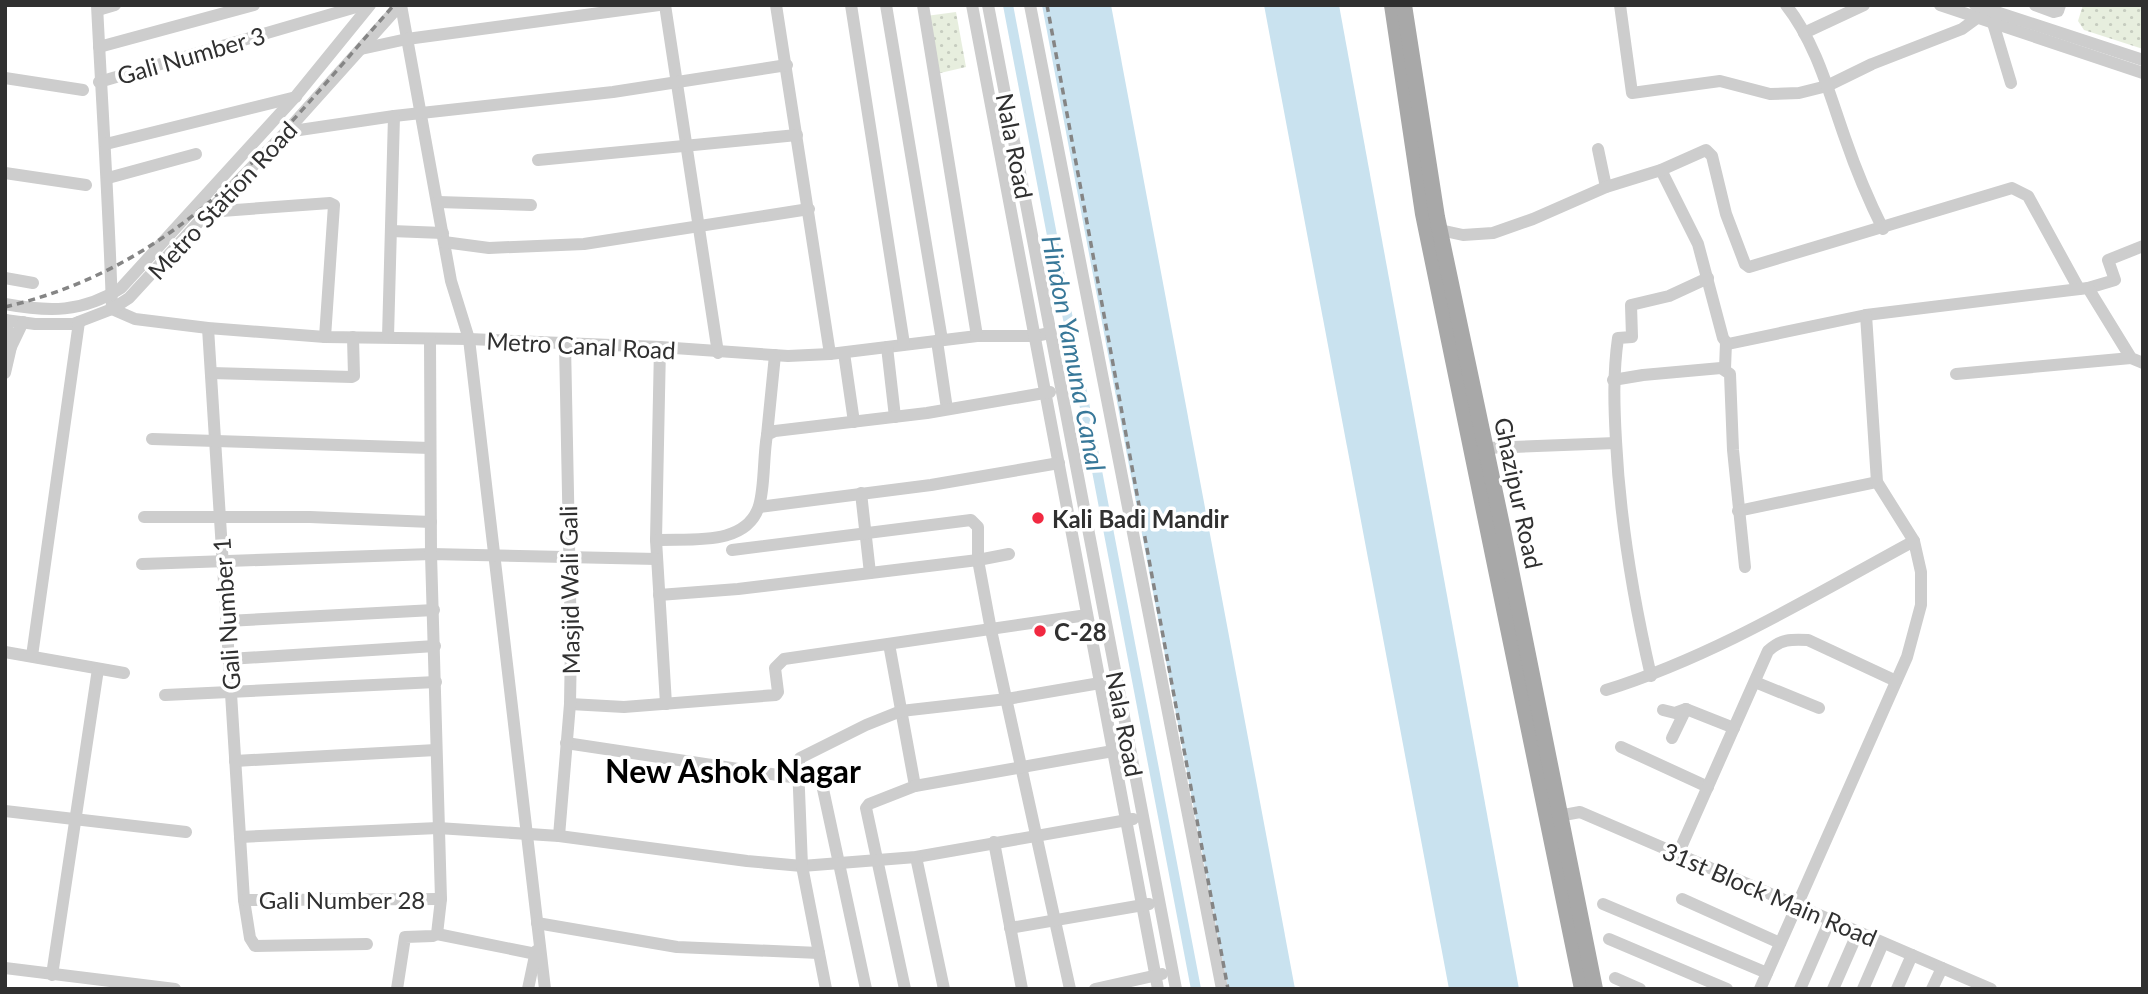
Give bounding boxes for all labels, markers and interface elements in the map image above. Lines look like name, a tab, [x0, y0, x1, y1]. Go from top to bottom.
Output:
street label: Gali Number 3	[114, 20, 268, 90]
street label: Nala Road	[991, 91, 1039, 201]
street label: Metro Station Road	[141, 115, 303, 285]
water label: Hindon Yamuna Canal	[1035, 232, 1113, 474]
street label: Metro Canal Road	[486, 326, 676, 364]
street label: Ghazipur Road	[1489, 415, 1549, 571]
place label: Kali Badi Mandir	[1052, 504, 1229, 533]
street label: Masjid Wali Gali	[553, 505, 585, 675]
marker: Kali Badi Mandir	[1030, 510, 1046, 526]
street label: Gali Number 1	[206, 537, 246, 691]
place label: C-28	[1054, 617, 1107, 646]
marker: C-28	[1032, 623, 1048, 639]
street label: Nala Road	[1101, 669, 1149, 779]
district label: New Ashok Nagar	[605, 751, 861, 790]
street label: 31st Block Main Road	[1659, 836, 1881, 952]
street label: Gali Number 28	[259, 885, 425, 914]

